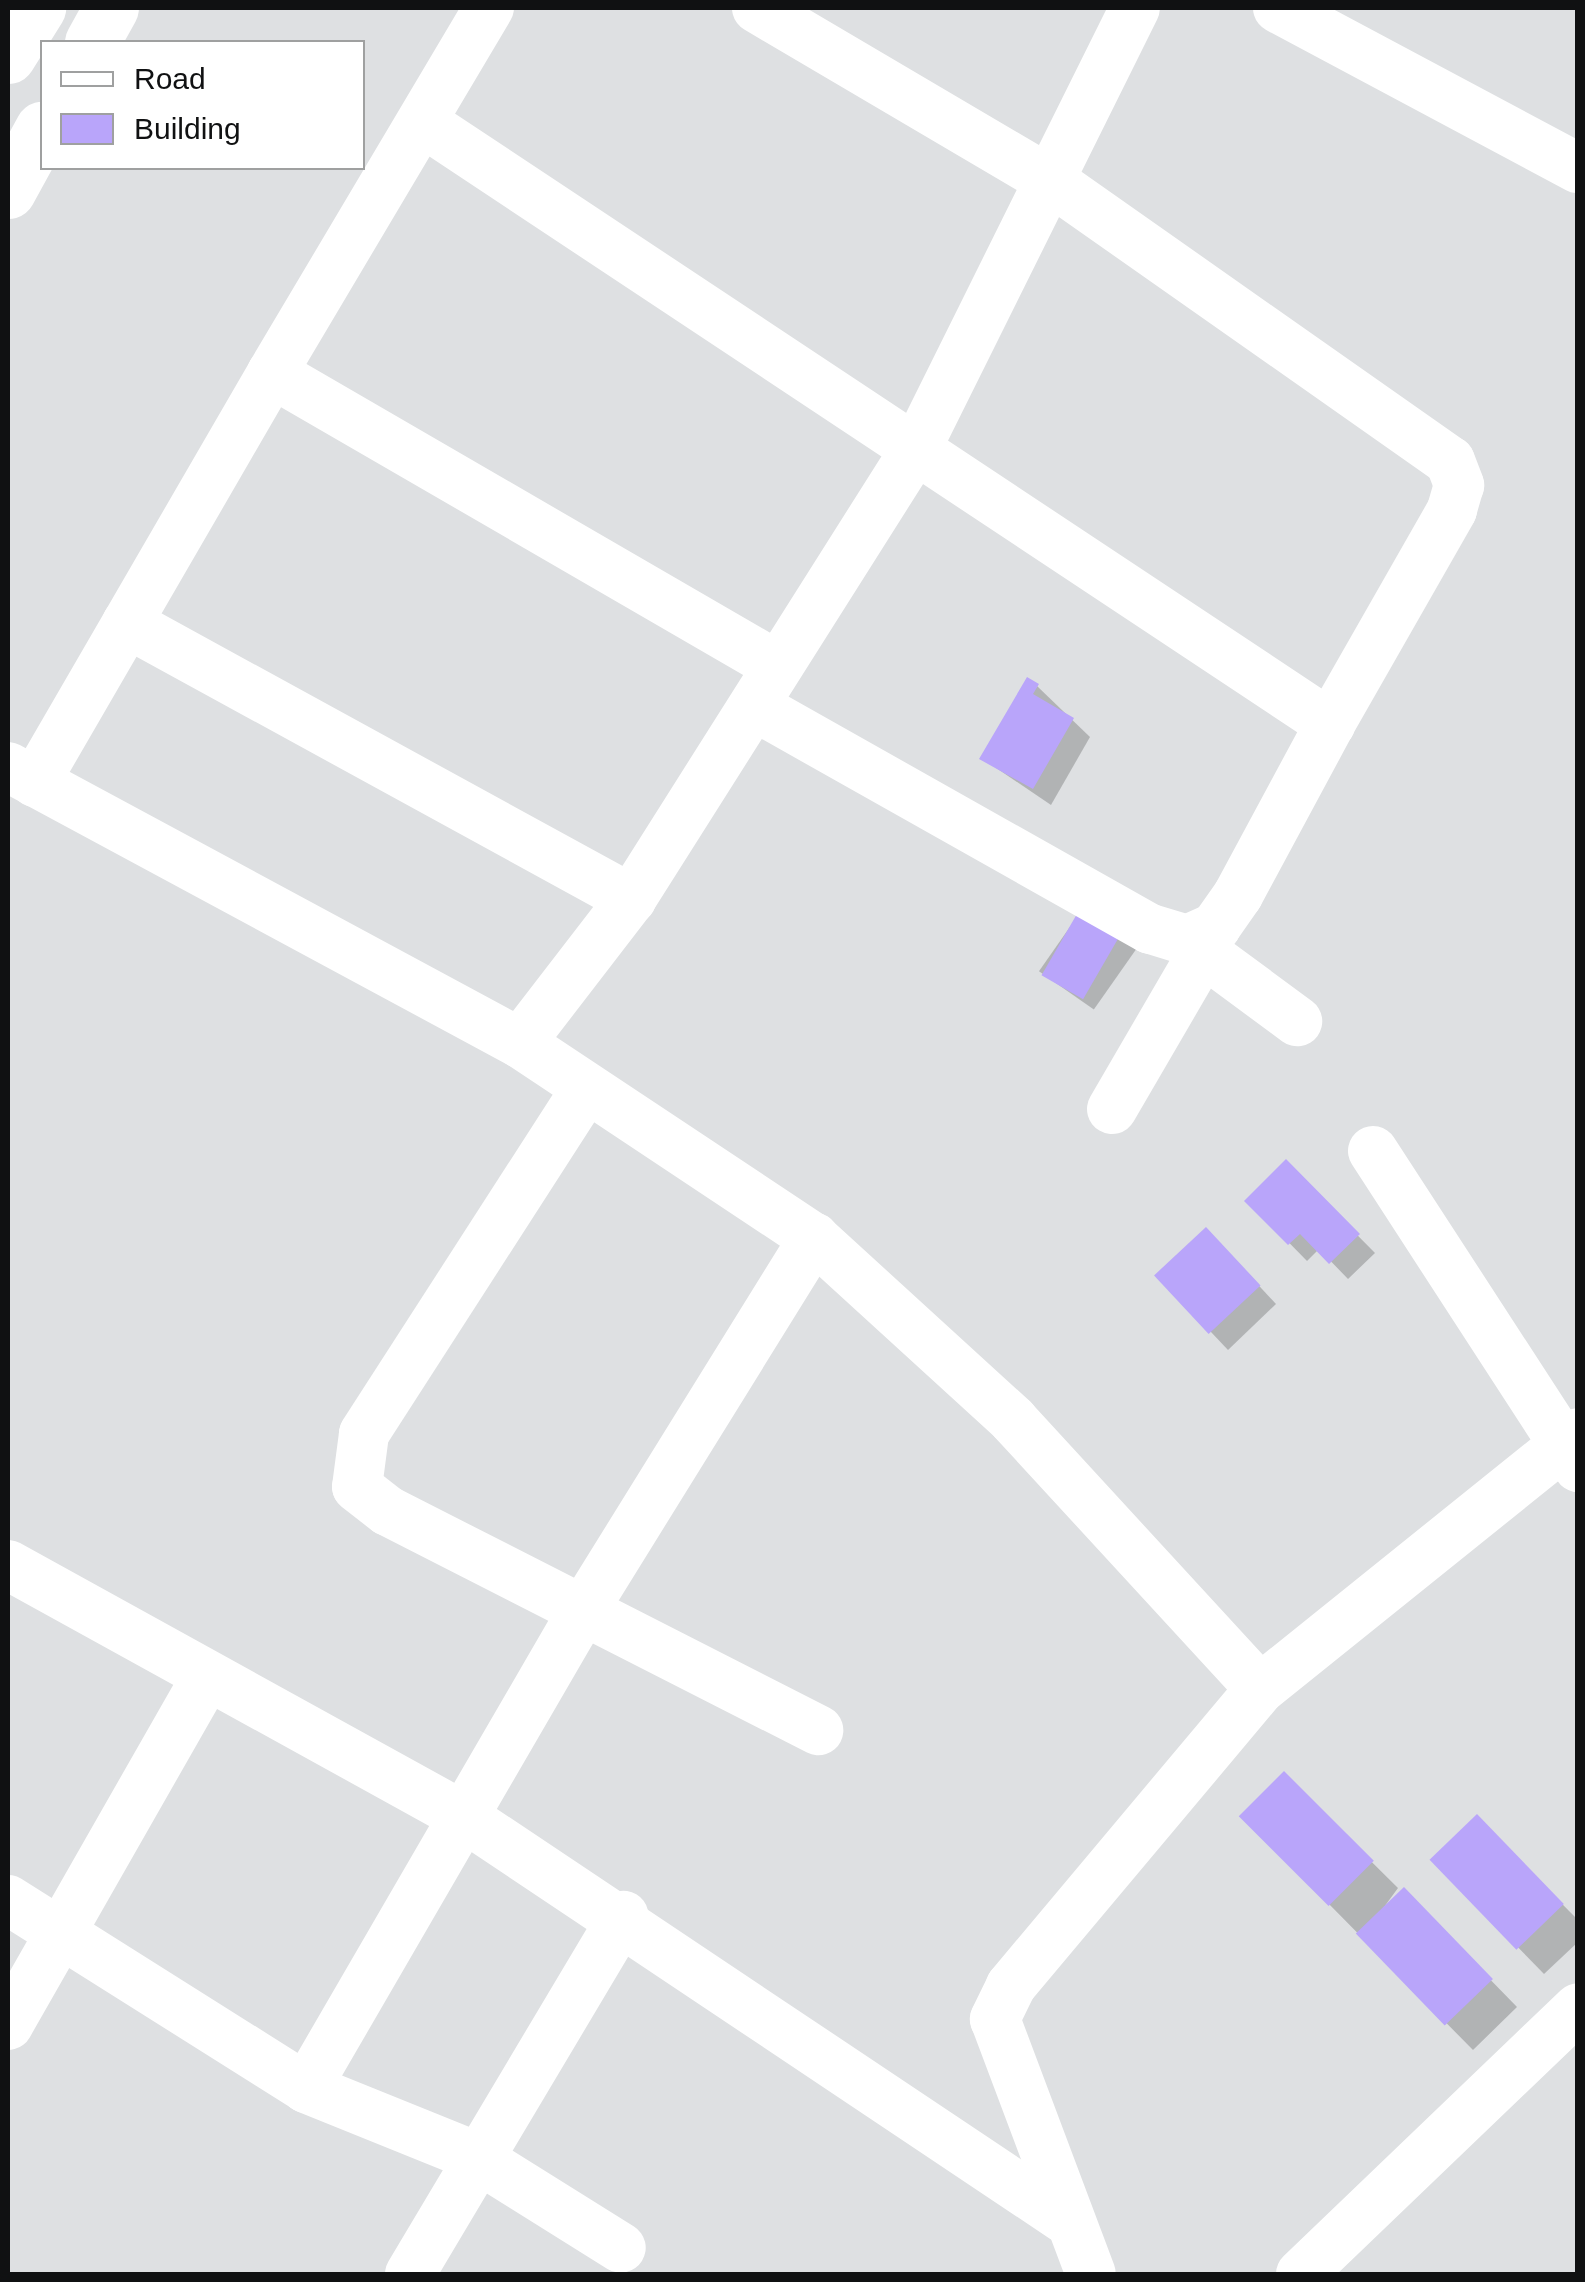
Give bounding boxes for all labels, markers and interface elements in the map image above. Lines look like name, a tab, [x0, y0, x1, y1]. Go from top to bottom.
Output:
legend	[40, 40, 365, 170]
text: Road	[134, 62, 206, 95]
text: Building	[134, 112, 241, 145]

